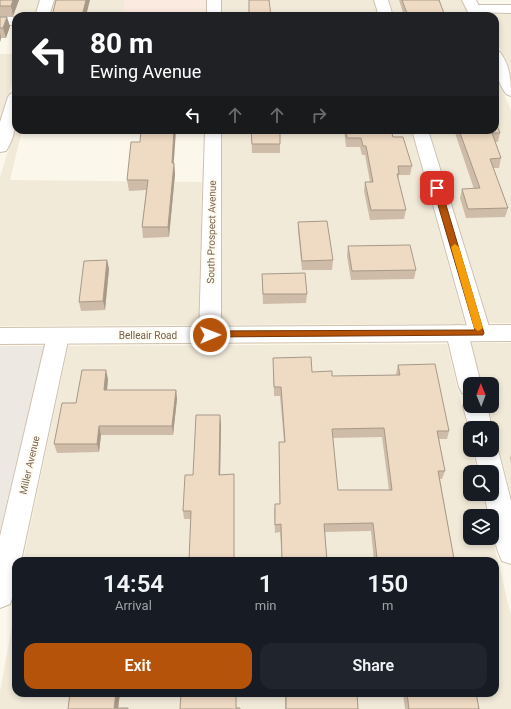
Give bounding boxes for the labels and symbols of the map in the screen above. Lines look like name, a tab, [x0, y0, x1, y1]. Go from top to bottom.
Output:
pin	[420, 171, 454, 205]
street label: South Prospect Avenue	[205, 180, 218, 284]
position arrow	[189, 314, 231, 356]
street label: Belleair Road	[119, 330, 177, 341]
north arrow	[463, 377, 499, 413]
street label: Miller Avenue	[17, 435, 42, 496]

